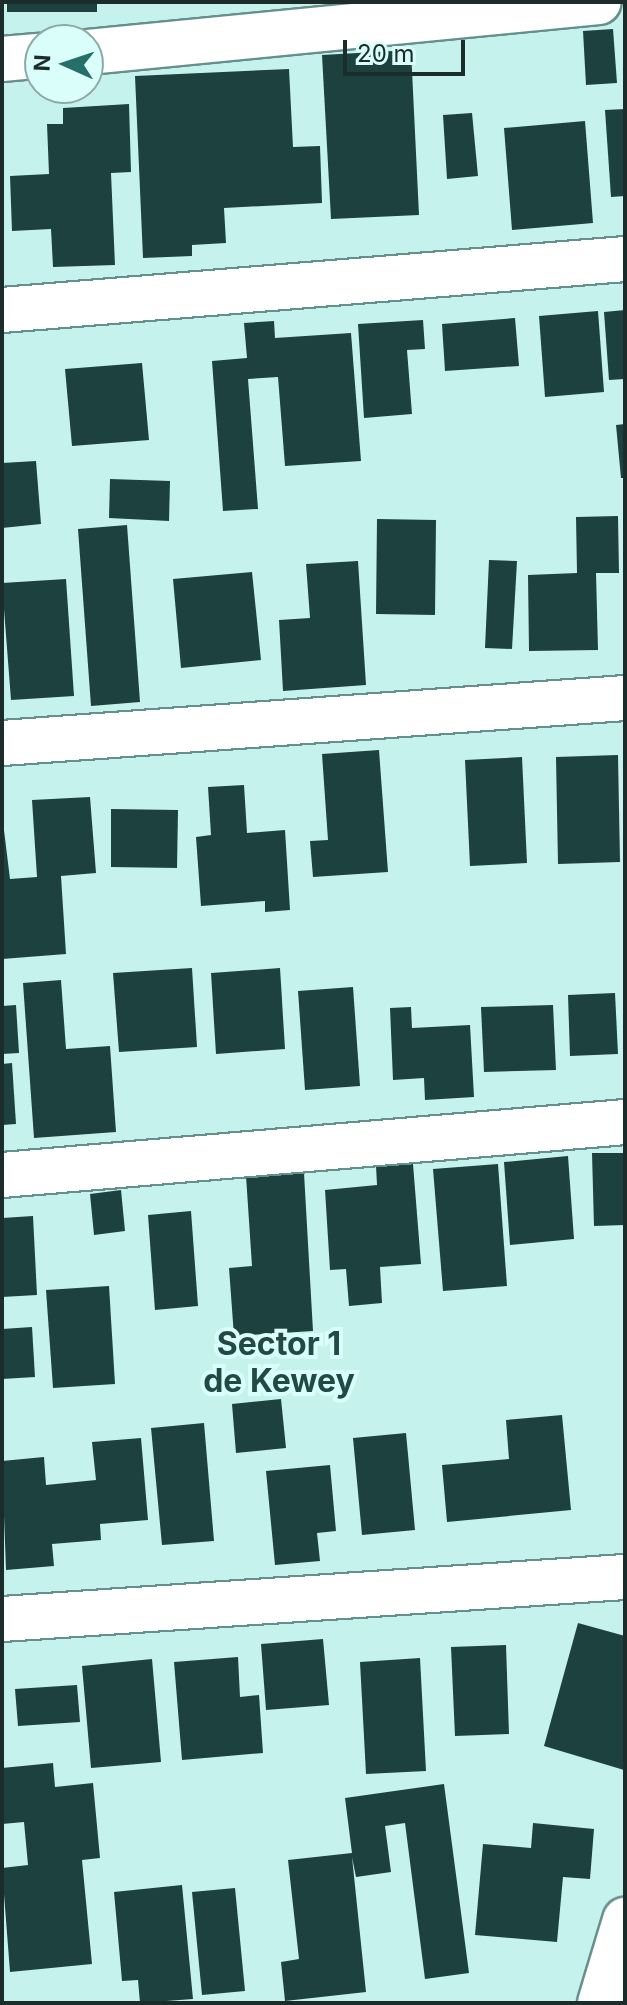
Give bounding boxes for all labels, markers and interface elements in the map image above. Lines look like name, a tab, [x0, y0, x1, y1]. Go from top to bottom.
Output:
north arrow	[24, 24, 104, 104]
scale bar	[347, 24, 469, 74]
text: 20 m	[357, 39, 415, 68]
text: N	[29, 54, 55, 72]
district label: Sector 1 de Kewey	[203, 1326, 355, 1401]

